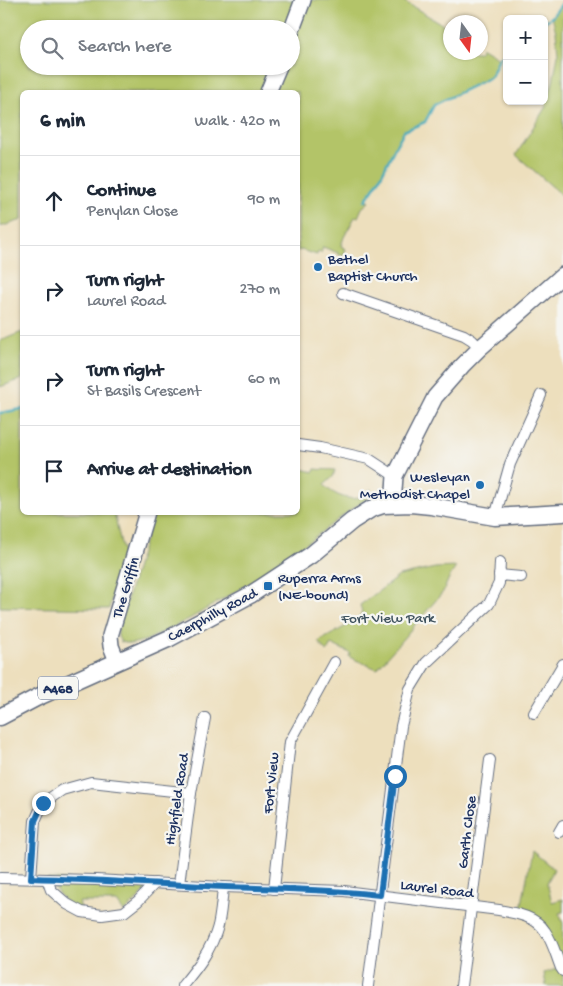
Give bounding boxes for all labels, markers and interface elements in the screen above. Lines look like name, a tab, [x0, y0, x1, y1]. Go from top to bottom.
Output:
north arrow	[443, 15, 488, 60]
map controls	[503, 15, 548, 105]
button: +	[503, 15, 548, 60]
search box	[20, 20, 300, 75]
icon: search	[38, 34, 66, 62]
text: Search here	[78, 36, 172, 59]
button: −	[503, 60, 548, 105]
text: 6 min	[40, 110, 85, 135]
text: Walk · 420 m	[195, 113, 280, 132]
text: Continue	[87, 180, 156, 203]
icon: ahead	[40, 187, 68, 215]
text: 90 m	[248, 191, 280, 210]
text: Penylan Close	[87, 203, 178, 222]
place label: Bethel Baptist Church	[327, 251, 418, 286]
marker: Bethel Baptist Church	[312, 261, 324, 273]
text: Turn right	[87, 270, 163, 293]
icon: right	[40, 277, 68, 305]
text: 270 m	[240, 281, 280, 300]
text: Laurel Road	[87, 293, 165, 312]
text: Turn right	[87, 360, 163, 383]
icon: right	[40, 367, 68, 395]
text: 60 m	[248, 371, 280, 390]
text: St Basils Crescent	[87, 383, 201, 402]
icon: arrive	[40, 457, 68, 485]
text: Arrive at destination	[87, 459, 251, 482]
place label: Wesleyan Methodist Chapel	[360, 469, 470, 504]
marker: Wesleyan Methodist Chapel	[474, 479, 486, 491]
street label: The Griffin	[109, 555, 145, 621]
place label: Ruperra Arms (NE-bound)	[278, 570, 361, 605]
marker: Ruperra Arms (NE-bound)	[262, 580, 274, 592]
street label: Caerphilly Road	[165, 584, 262, 647]
park label: Fort View Park	[340, 610, 436, 628]
road number: A468	[38, 676, 78, 700]
street label: Highfield Road	[162, 751, 194, 846]
street label: Fort View	[260, 751, 284, 816]
route start	[384, 765, 407, 788]
route end	[32, 792, 55, 815]
street label: Garth Close	[455, 795, 481, 870]
street label: Laurel Road	[399, 877, 476, 904]

